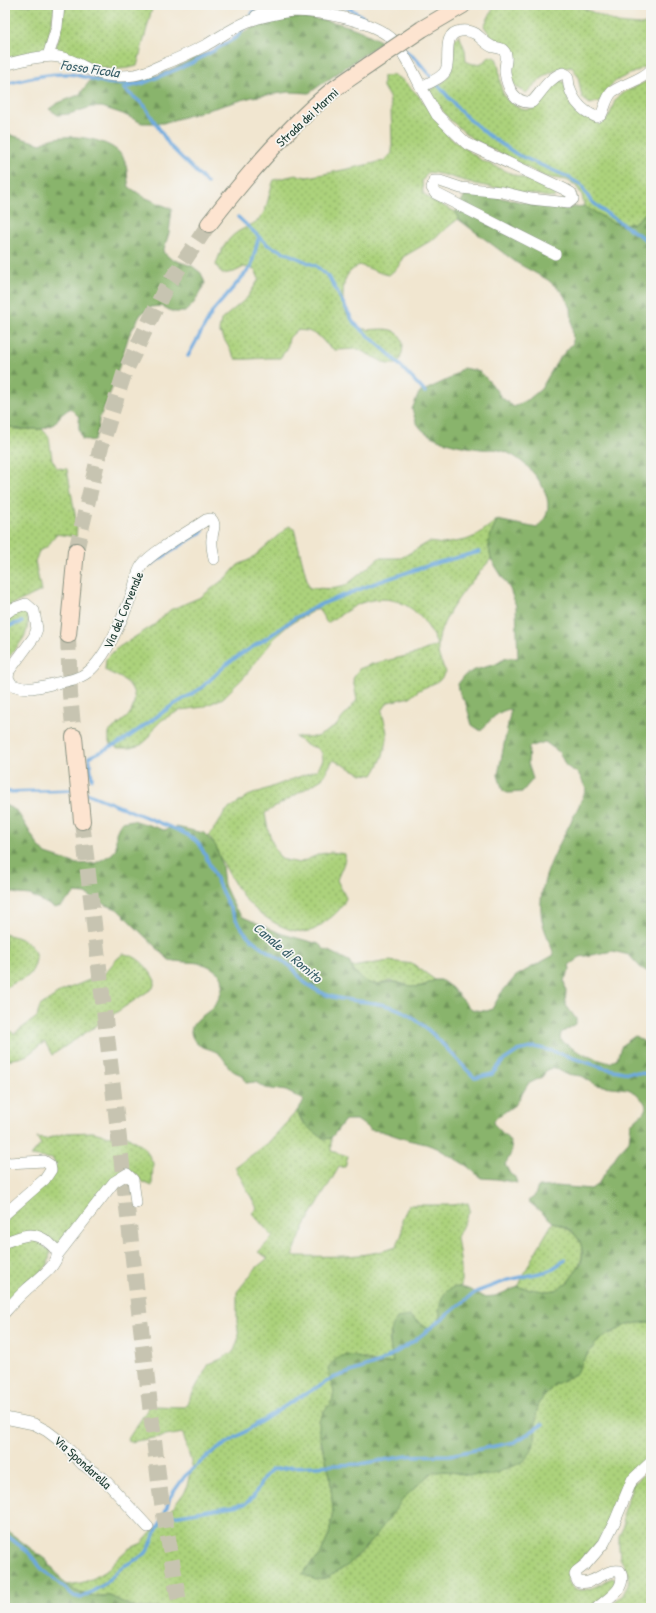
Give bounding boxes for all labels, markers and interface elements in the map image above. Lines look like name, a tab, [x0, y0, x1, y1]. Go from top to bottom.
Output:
water label: Fosso Ficola	[59, 54, 122, 82]
street label: Strada dei Marmi	[272, 83, 342, 151]
street label: Via del Corvenale	[99, 569, 147, 651]
water label: Canale di Romito	[250, 918, 327, 987]
street label: Via Spondarella	[50, 1431, 116, 1493]

